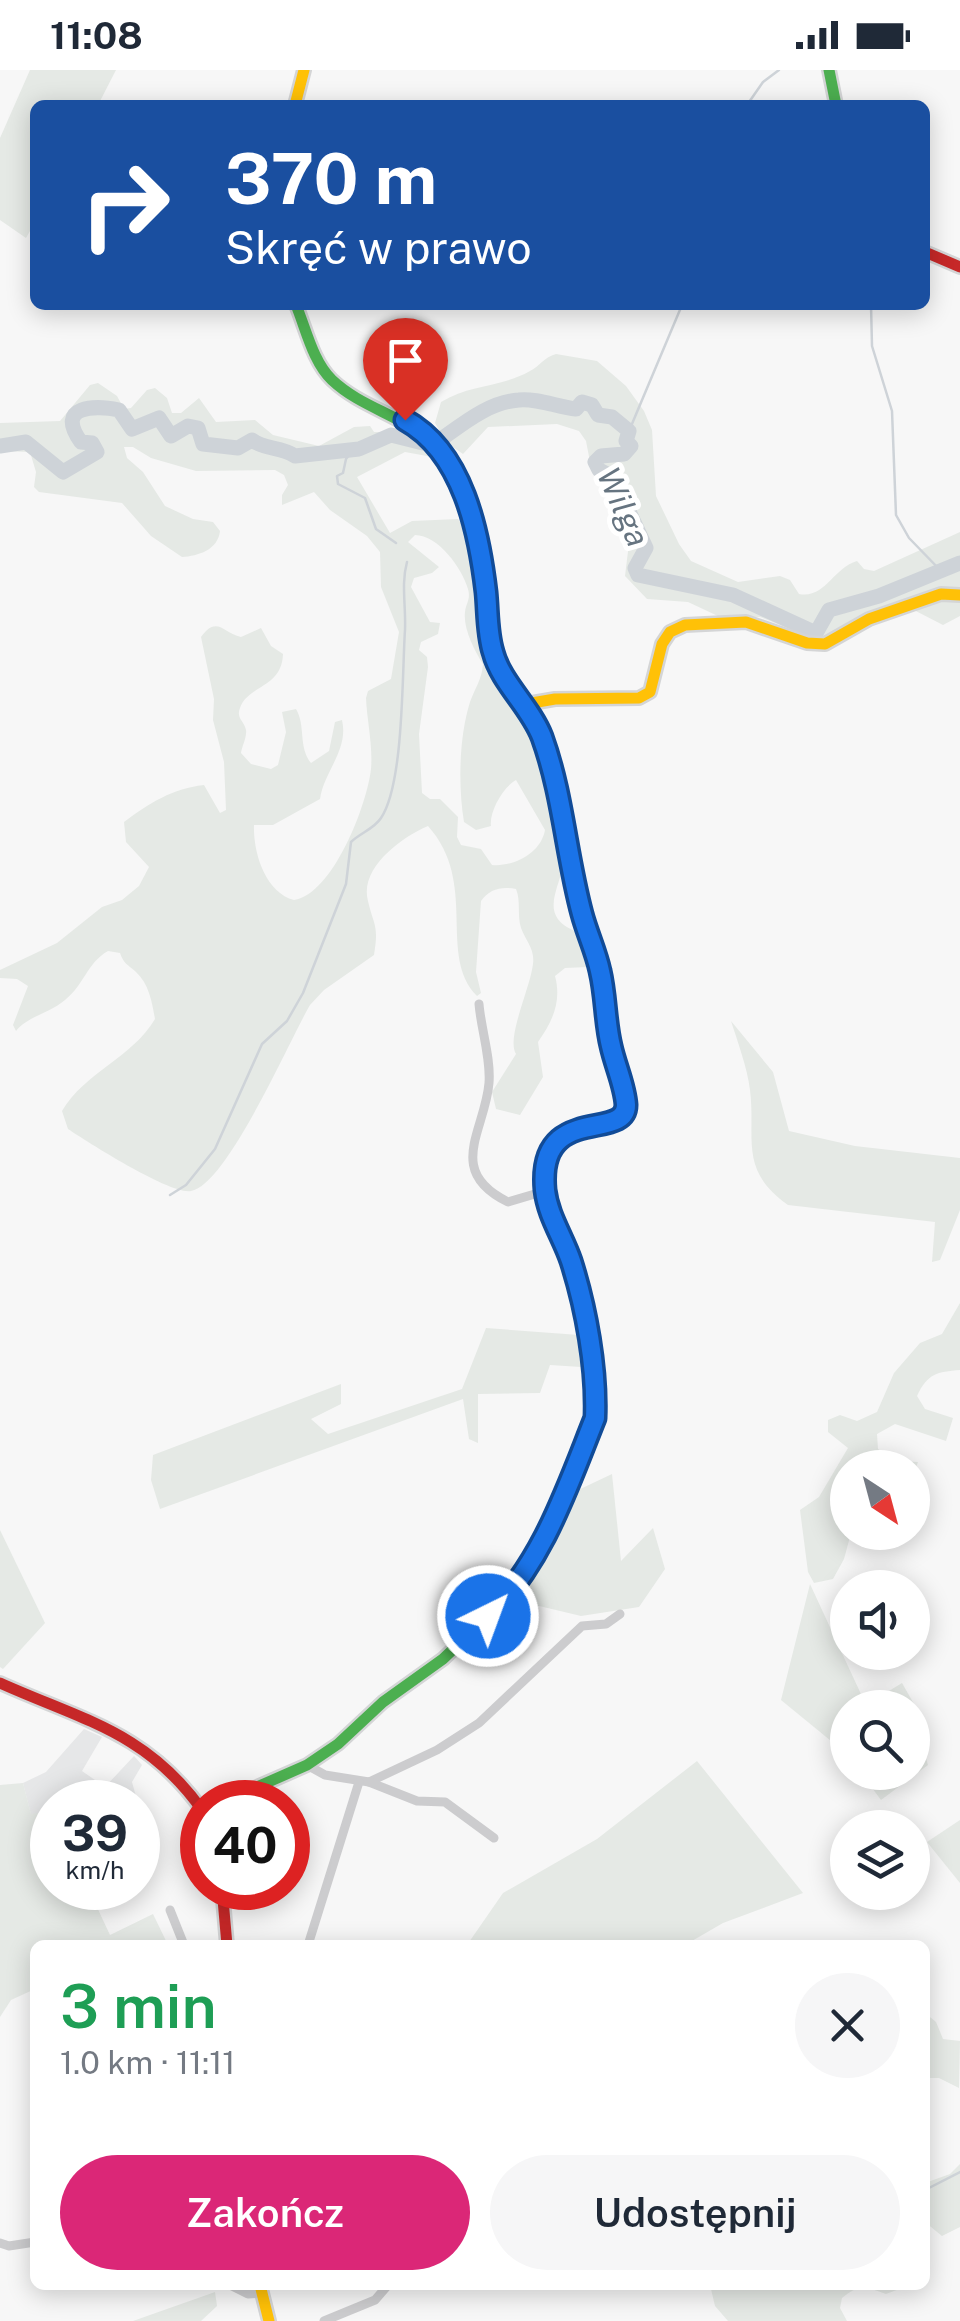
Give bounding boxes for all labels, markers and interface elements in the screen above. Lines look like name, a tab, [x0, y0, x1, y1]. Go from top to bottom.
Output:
text: 11:08	[50, 13, 143, 58]
text: 370 m	[225, 137, 437, 220]
icon: right	[60, 140, 190, 270]
text: Skręć w prawo	[225, 221, 532, 274]
pin	[363, 318, 448, 421]
icon: arrive	[378, 333, 433, 388]
water label: Wilga	[590, 462, 657, 552]
north arrow	[830, 1450, 930, 1550]
map controls	[830, 1450, 930, 1910]
position arrow	[436, 1564, 540, 1668]
button: sound	[830, 1570, 930, 1670]
button: search	[830, 1690, 930, 1790]
speed limit sign: 40	[180, 1780, 310, 1910]
text: 39	[62, 1803, 128, 1862]
button: layers	[830, 1810, 930, 1910]
text: km/h	[66, 1855, 124, 1885]
text: 3 min	[60, 1971, 217, 2042]
button: close	[795, 1973, 900, 2078]
text: 1.0 km · 11:11	[60, 2044, 235, 2081]
button: Zakończ	[60, 2155, 470, 2270]
button: Udostępnij	[490, 2155, 900, 2270]

